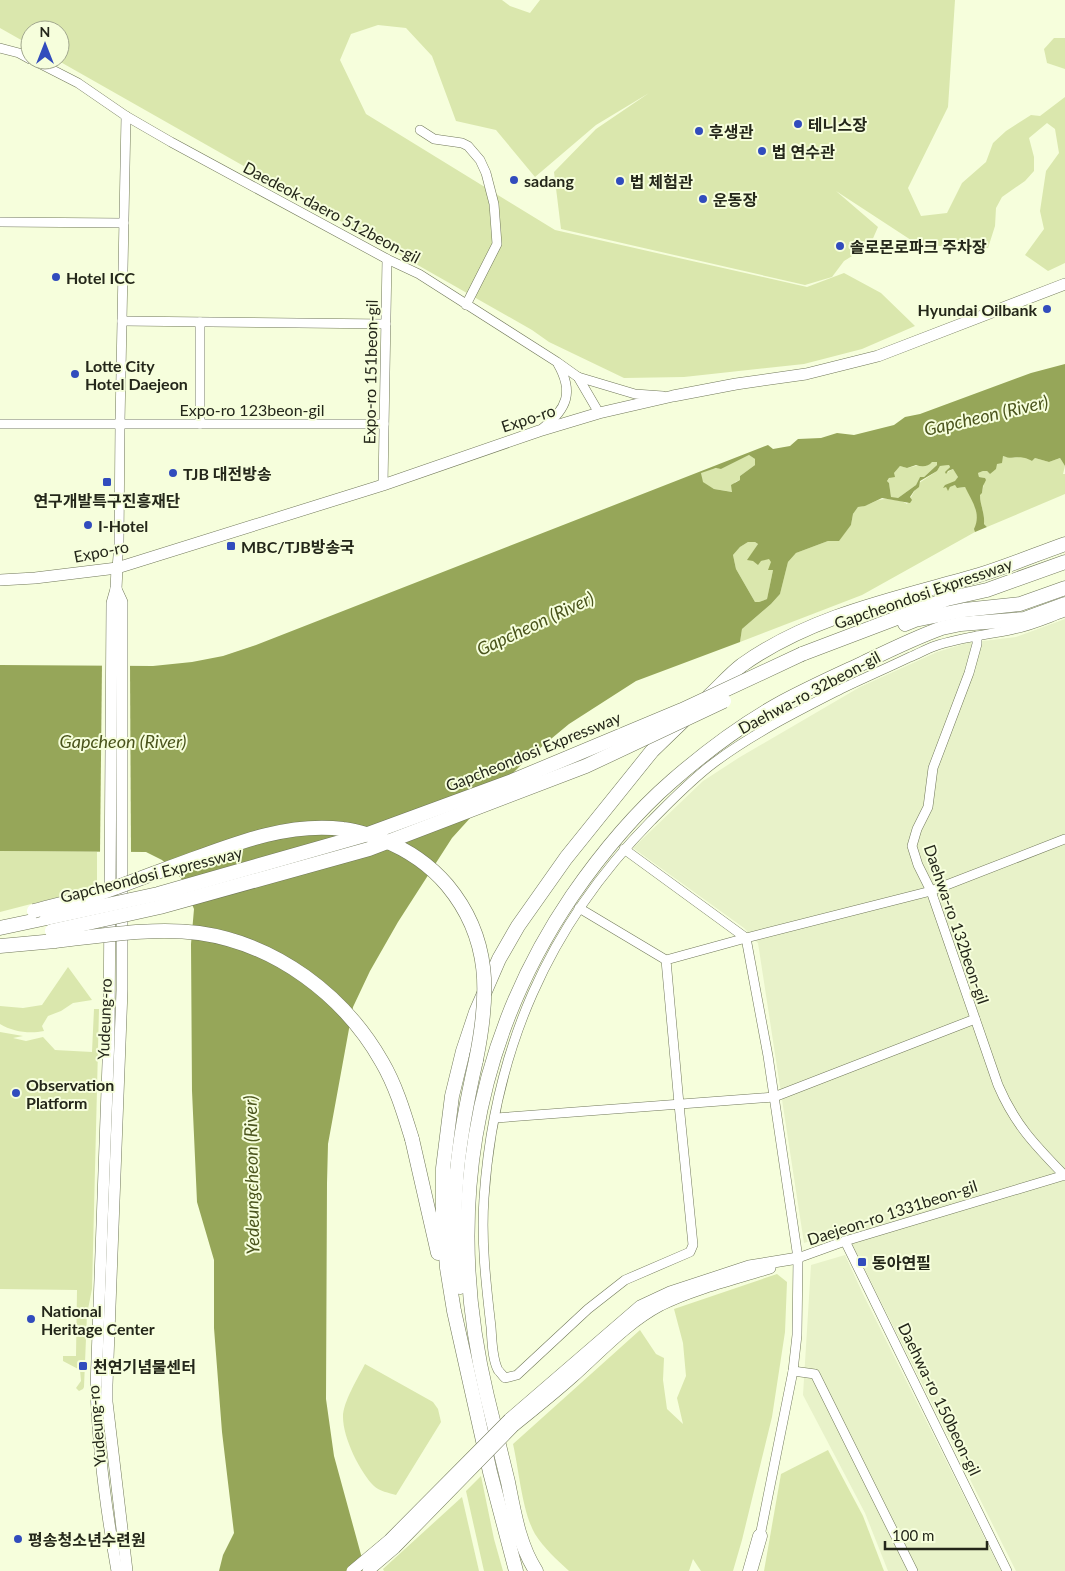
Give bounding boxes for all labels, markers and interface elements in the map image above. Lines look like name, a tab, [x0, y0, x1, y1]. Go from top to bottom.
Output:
north arrow	[20, 20, 70, 70]
text: N	[40, 23, 50, 40]
place label: 테니스장	[808, 115, 867, 134]
marker: 테니스장	[792, 118, 804, 130]
place label: 후생관	[709, 122, 753, 141]
marker: 후생관	[693, 125, 705, 137]
place label: 법 연수관	[772, 142, 835, 161]
marker: 법 연수관	[756, 145, 768, 157]
street label: Daedeok-daero 512beon-gil	[240, 157, 424, 267]
place label: sadang	[524, 171, 574, 190]
place label: 법 체험관	[630, 172, 693, 191]
marker: sadang	[508, 174, 520, 186]
marker: 법 체험관	[614, 175, 626, 187]
place label: 운동장	[713, 190, 757, 209]
marker: 운동장	[697, 193, 709, 205]
place label: 솔로몬로파크 주차장	[850, 237, 987, 256]
marker: 솔로몬로파크 주차장	[834, 240, 846, 252]
place label: Hotel ICC	[66, 268, 135, 287]
marker: Hotel ICC	[50, 271, 62, 283]
street label: Expo-ro 151beon-gil	[359, 299, 381, 445]
place label: Hyundai Oilbank	[918, 300, 1037, 319]
marker: Hyundai Oilbank	[1041, 303, 1053, 315]
place label: Lotte City Hotel Daejeon	[85, 356, 188, 393]
marker: Lotte City Hotel Daejeon	[69, 368, 81, 380]
water label: Gapcheon (River)	[922, 390, 1050, 440]
street label: Expo-ro 123beon-gil	[180, 400, 324, 419]
street label: Expo-ro	[499, 400, 557, 436]
place label: TJB 대전방송	[183, 464, 272, 483]
marker: TJB 대전방송	[167, 467, 179, 479]
marker: 연구개발특구진흥재단	[101, 476, 113, 488]
place label: 연구개발특구진흥재단	[33, 491, 181, 510]
place label: I-Hotel	[98, 516, 148, 535]
marker: I-Hotel	[82, 519, 94, 531]
street label: Expo-ro	[72, 536, 130, 566]
place label: MBC/TJB방송국	[241, 537, 355, 556]
marker: MBC/TJB방송국	[225, 540, 237, 552]
street label: Gapcheondosi Expressway	[832, 553, 1015, 632]
water label: Gapcheon (River)	[473, 586, 597, 660]
street label: Daehwa-ro 32beon-gil	[735, 646, 883, 738]
street label: Gapcheondosi Expressway	[443, 707, 624, 795]
water label: Gapcheon (River)	[60, 730, 186, 752]
street label: Gapcheondosi Expressway	[58, 842, 245, 906]
street label: Daehwa-ro 132beon-gil	[921, 842, 993, 1006]
street label: Yudeung-ro	[93, 978, 115, 1060]
place label: Observation Platform	[26, 1075, 114, 1112]
marker: Observation Platform	[10, 1087, 22, 1099]
water label: Yedeungcheon (River)	[239, 1095, 263, 1255]
street label: Daejeon-ro 1331beon-gil	[805, 1176, 979, 1248]
place label: 동아연필	[872, 1253, 931, 1272]
marker: 동아연필	[856, 1256, 868, 1268]
place label: National Heritage Center	[41, 1301, 155, 1338]
marker: National Heritage Center	[25, 1313, 37, 1325]
street label: Daehwa-ro 150beon-gil	[895, 1320, 985, 1478]
place label: 천연기념물센터	[93, 1357, 196, 1376]
marker: 천연기념물센터	[77, 1360, 89, 1372]
street label: Yudeung-ro	[83, 1384, 109, 1468]
scale bar	[885, 1518, 988, 1550]
text: 100 m	[892, 1526, 934, 1544]
place label: 평송청소년수련원	[28, 1530, 146, 1549]
marker: 평송청소년수련원	[12, 1533, 24, 1545]

